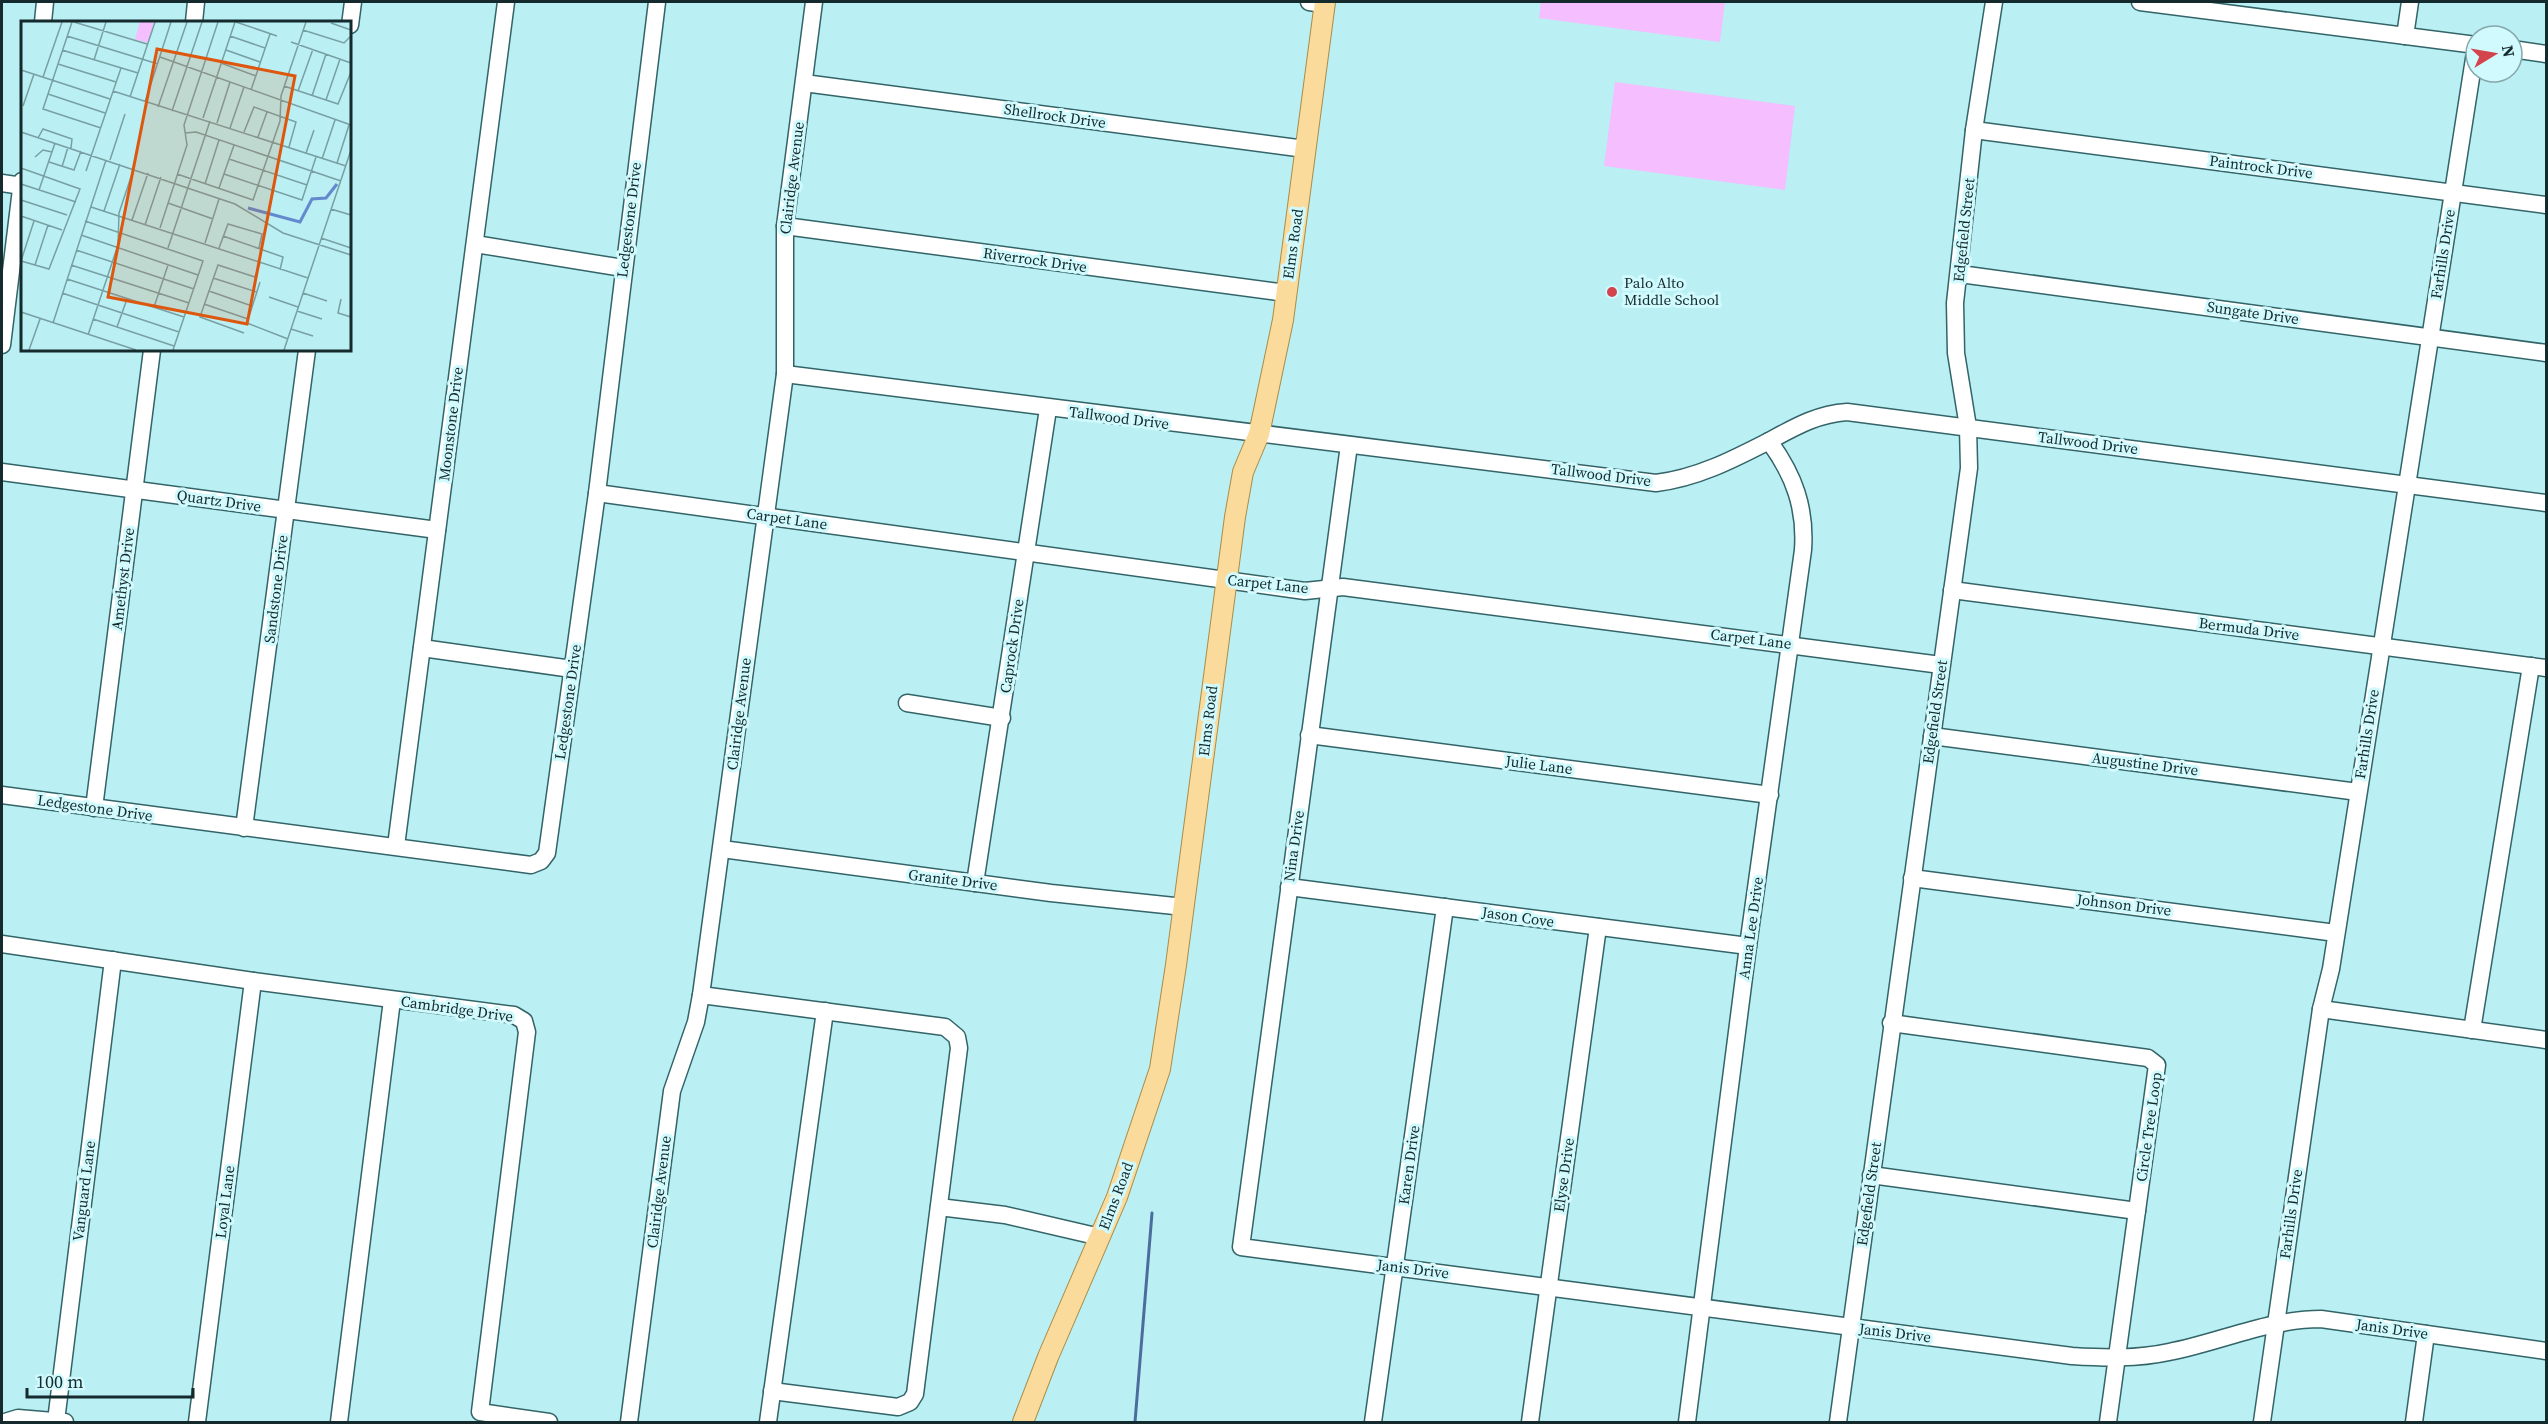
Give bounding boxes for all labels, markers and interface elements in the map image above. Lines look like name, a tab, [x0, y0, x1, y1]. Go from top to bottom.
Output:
inset map	[21, 21, 351, 351]
north arrow	[2464, 24, 2524, 84]
text: N	[2497, 43, 2521, 59]
street label: Shellrock Drive	[1003, 98, 1108, 133]
street label: Clairidge Avenue	[774, 120, 809, 235]
street label: Paintrock Drive	[2208, 150, 2314, 183]
street label: Ledgestone Drive	[611, 161, 646, 279]
street label: Edgefield Street	[1948, 177, 1979, 283]
street label: Elms Road	[1277, 207, 1308, 281]
street label: Farhills Drive	[2425, 207, 2460, 300]
street label: Riverrock Drive	[982, 242, 1089, 277]
place label: Palo Alto Middle School	[1624, 272, 1720, 310]
marker: Palo Alto Middle School	[1605, 285, 1619, 299]
street label: Sungate Drive	[2206, 296, 2301, 329]
street label: Moonstone Drive	[433, 365, 468, 482]
street label: Tallwood Drive	[1068, 401, 1171, 434]
street label: Tallwood Drive	[2037, 426, 2140, 459]
street label: Tallwood Drive	[1550, 458, 1653, 491]
street label: Quartz Drive	[176, 484, 263, 517]
street label: Carpet Lane	[745, 502, 829, 535]
street label: Amethyst Drive	[106, 526, 139, 631]
street label: Sandstone Drive	[258, 533, 293, 644]
street label: Carpet Lane	[1226, 569, 1310, 598]
street label: Caprock Drive	[994, 597, 1029, 694]
street label: Bermuda Drive	[2198, 612, 2301, 645]
street label: Carpet Lane	[1709, 623, 1793, 654]
street label: Ledgestone Drive	[549, 643, 586, 761]
street label: Clairidge Avenue	[721, 656, 756, 771]
street label: Edgefield Street	[1917, 659, 1952, 765]
street label: Elms Road	[1193, 684, 1222, 757]
street label: Farhills Drive	[2349, 687, 2384, 780]
street label: Augustine Drive	[2091, 747, 2200, 780]
street label: Julie Lane	[1503, 750, 1574, 779]
street label: Ledgestone Drive	[36, 789, 154, 826]
street label: Nina Drive	[1278, 809, 1309, 883]
street label: Granite Drive	[907, 864, 999, 895]
street label: Anna Lee Drive	[1733, 875, 1768, 980]
street label: Johnson Drive	[2075, 888, 2173, 921]
street label: Jason Cove	[1480, 901, 1556, 932]
street label: Cambridge Drive	[400, 990, 515, 1027]
street label: Circle Tree Loop	[2130, 1071, 2167, 1183]
street label: Karen Drive	[1393, 1124, 1425, 1206]
street label: Clairidge Avenue	[641, 1134, 676, 1249]
street label: Elyse Drive	[1548, 1136, 1579, 1213]
street label: Vanguard Lane	[67, 1139, 100, 1242]
street label: Edgefield Street	[1851, 1141, 1886, 1247]
street label: Elms Road	[1093, 1158, 1138, 1233]
street label: Loyal Lane	[210, 1164, 239, 1240]
street label: Farhills Drive	[2274, 1167, 2307, 1260]
street label: Janis Drive	[1375, 1254, 1451, 1283]
street label: Janis Drive	[2354, 1313, 2430, 1344]
street label: Janis Drive	[1857, 1318, 1933, 1347]
scale bar	[27, 1361, 194, 1399]
text: 100 m	[36, 1369, 83, 1394]

